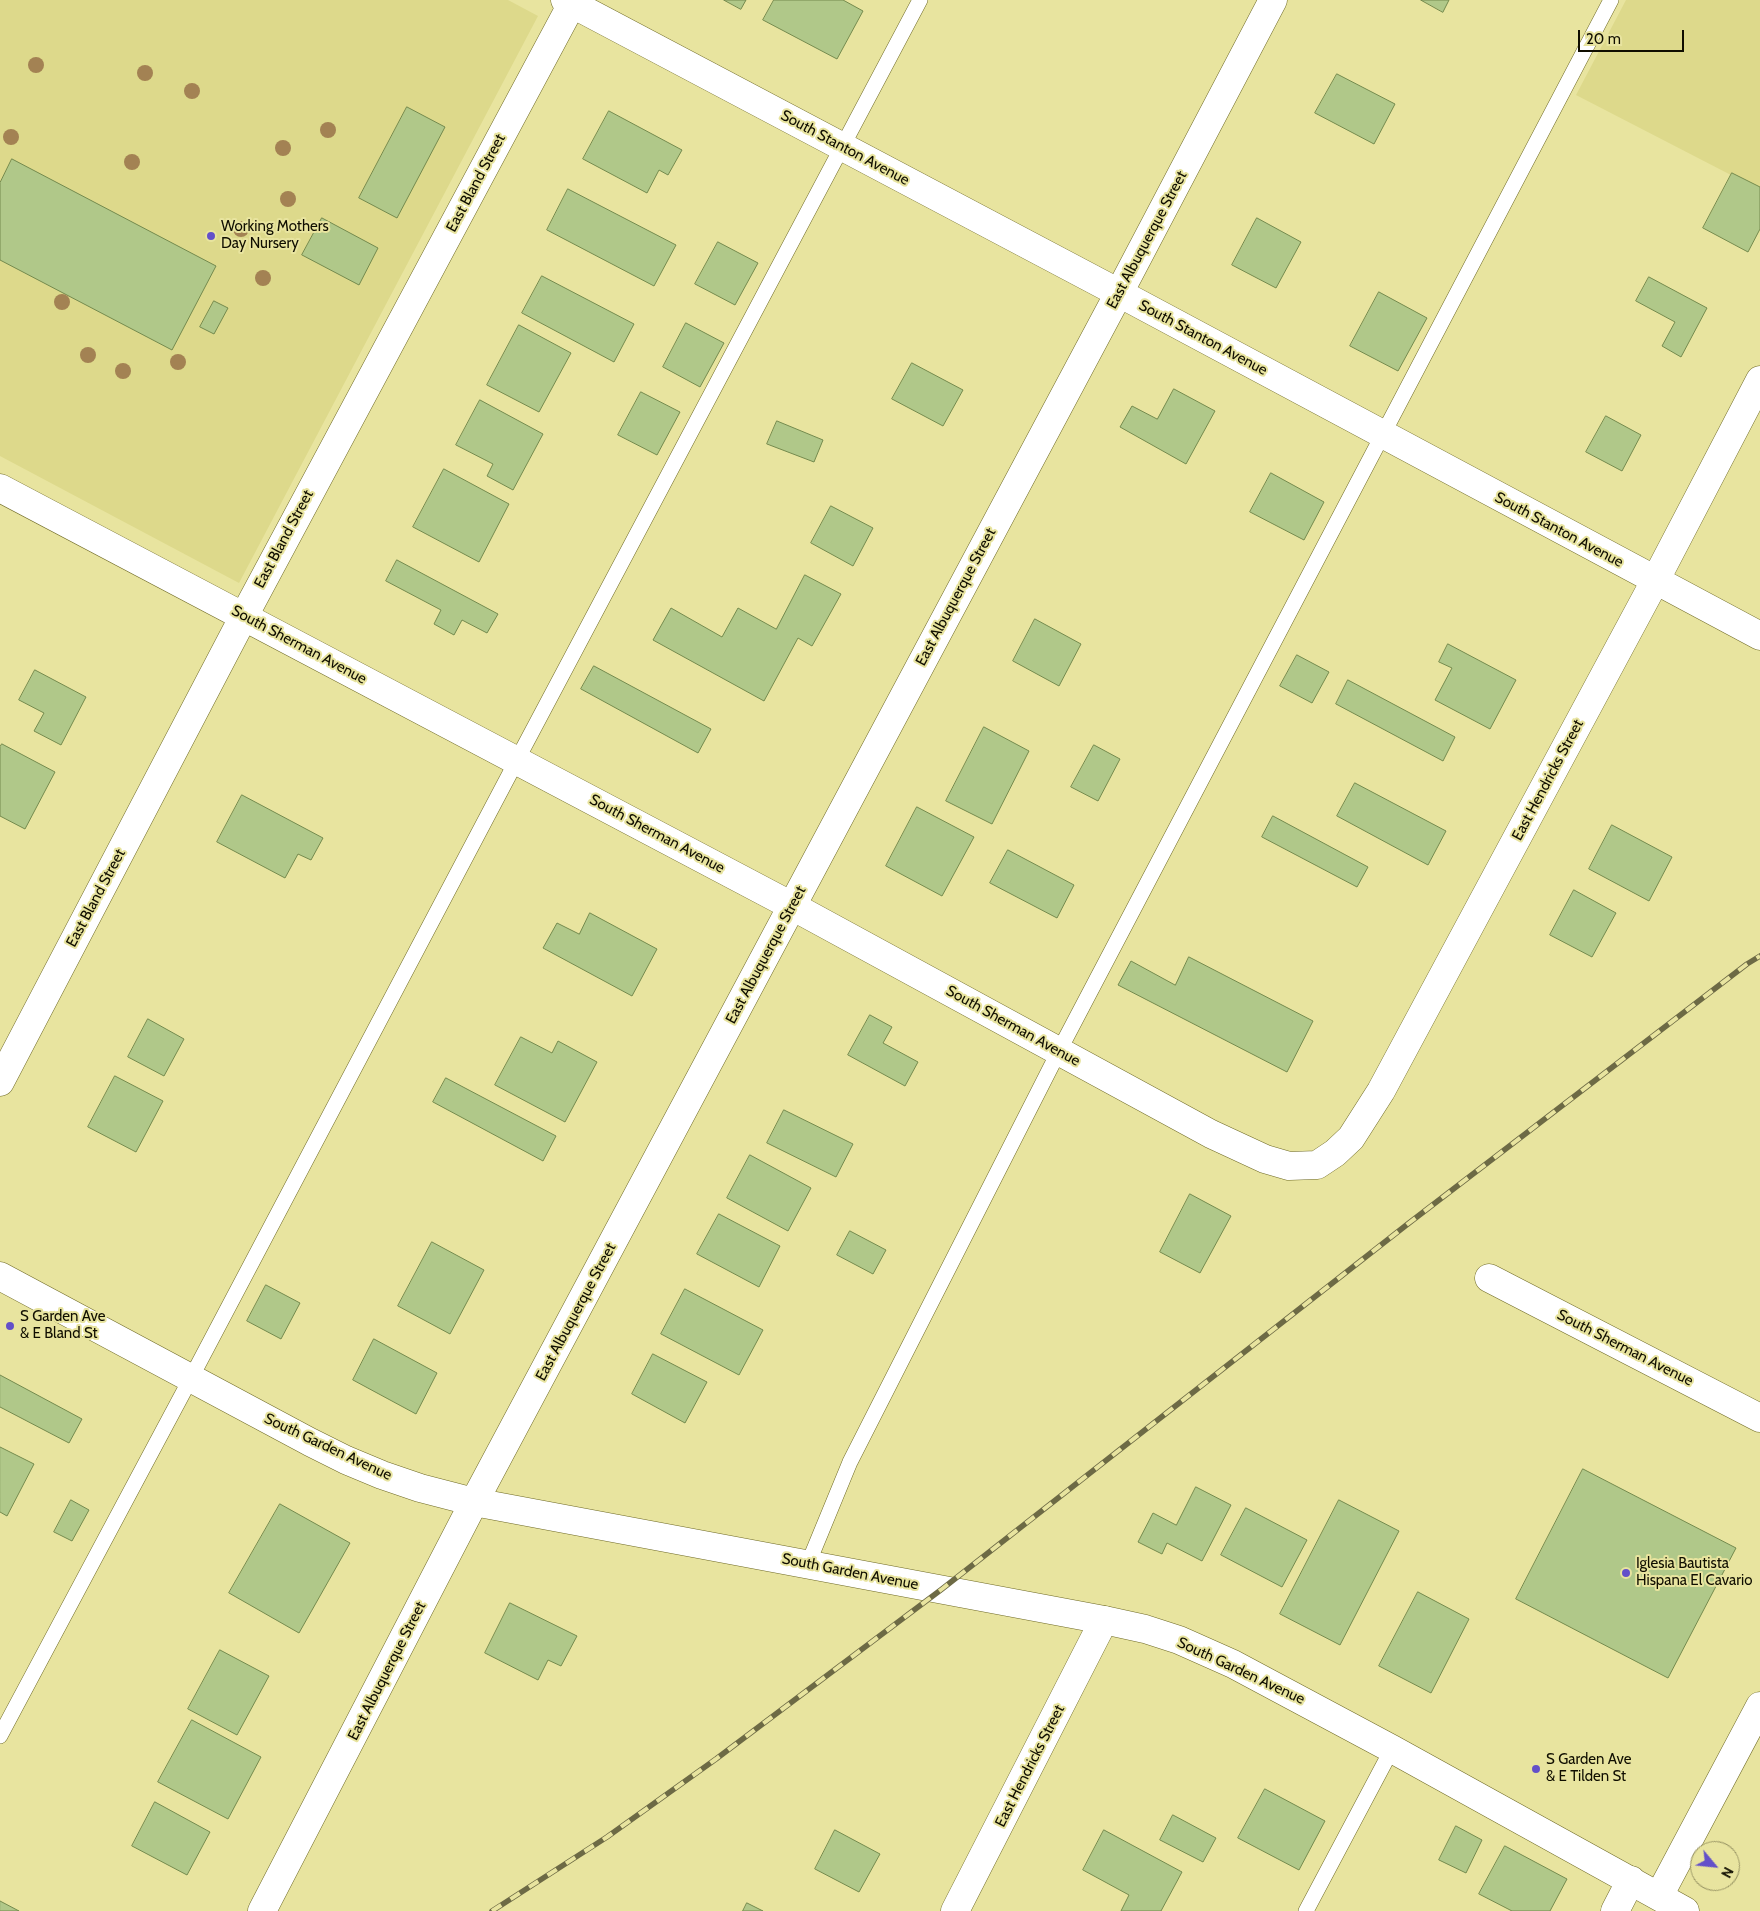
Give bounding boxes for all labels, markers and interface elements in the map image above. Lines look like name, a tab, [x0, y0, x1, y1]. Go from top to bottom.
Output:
scale bar	[1580, 20, 1686, 52]
text: 20 m	[1586, 30, 1621, 48]
street label: South Stanton Avenue	[778, 106, 912, 190]
street label: East Bland Street	[443, 131, 509, 235]
street label: East Albuquerque Street	[1103, 168, 1191, 312]
place label: Working Mothers Day Nursery	[221, 218, 329, 253]
marker: Working Mothers Day Nursery	[205, 230, 217, 242]
street label: South Stanton Avenue	[1136, 296, 1270, 380]
street label: East Bland Street	[251, 487, 317, 591]
street label: South Stanton Avenue	[1492, 488, 1626, 572]
street label: East Albuquerque Street	[912, 525, 1000, 669]
street label: South Sherman Avenue	[228, 602, 370, 688]
street label: East Hendricks Street	[1508, 716, 1588, 844]
street label: South Sherman Avenue	[586, 791, 728, 877]
street label: East Bland Street	[63, 846, 129, 950]
street label: East Albuquerque Street	[722, 883, 810, 1027]
street label: South Sherman Avenue	[943, 982, 1083, 1070]
street label: East Albuquerque Street	[532, 1240, 620, 1384]
street label: South Sherman Avenue	[1554, 1306, 1696, 1390]
place label: S Garden Ave & E Bland St	[20, 1308, 105, 1343]
marker: S Garden Ave & E Bland St	[4, 1320, 16, 1332]
street label: South Garden Avenue	[261, 1410, 395, 1484]
street label: South Garden Avenue	[780, 1550, 920, 1594]
place label: Iglesia Bautista Hispana El Cavario	[1636, 1555, 1752, 1590]
marker: Iglesia Bautista Hispana El Cavario	[1620, 1567, 1632, 1579]
street label: East Albuquerque Street	[344, 1599, 430, 1743]
street label: South Garden Avenue	[1174, 1634, 1308, 1708]
street label: East Hendricks Street	[991, 1702, 1069, 1830]
place label: S Garden Ave & E Tilden St	[1546, 1751, 1631, 1786]
marker: S Garden Ave & E Tilden St	[1530, 1763, 1542, 1775]
north arrow	[1690, 1841, 1740, 1891]
text: N	[1717, 1864, 1738, 1881]

